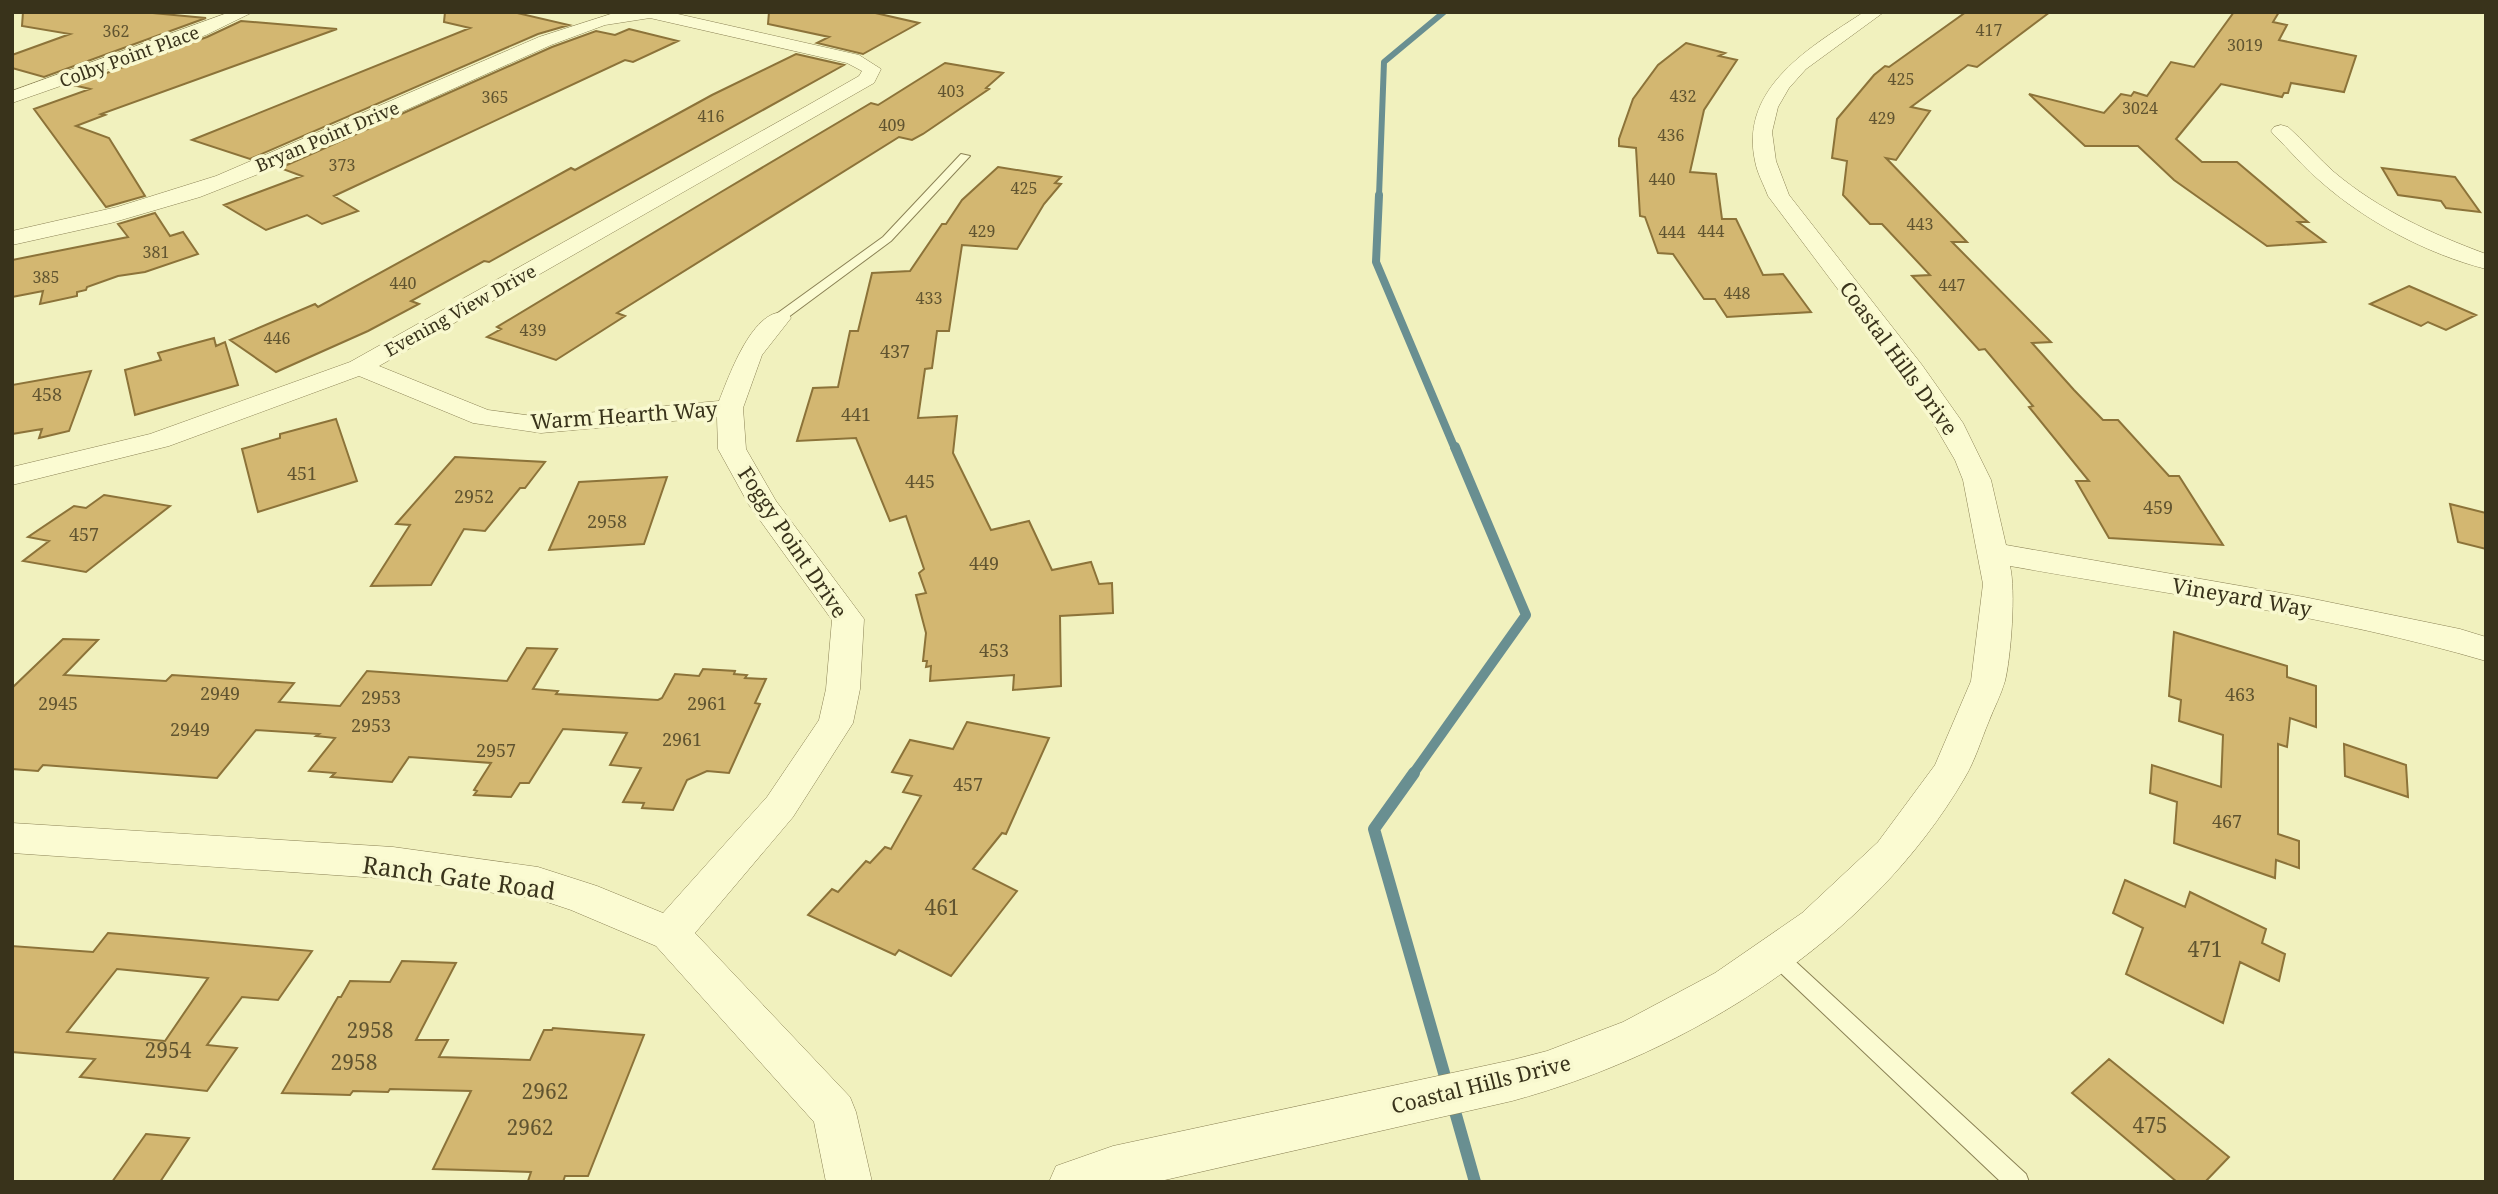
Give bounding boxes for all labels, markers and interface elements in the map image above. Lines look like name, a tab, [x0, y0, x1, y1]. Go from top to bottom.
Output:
house number: 417	[1976, 19, 2002, 41]
street label: Colby Point Place	[56, 20, 202, 92]
house number: 362	[103, 20, 129, 42]
house number: 3019	[2227, 34, 2263, 56]
house number: 425	[1888, 68, 1914, 90]
house number: 403	[938, 80, 964, 102]
house number: 432	[1670, 85, 1696, 107]
house number: 365	[482, 86, 508, 108]
street label: Bryan Point Drive	[251, 95, 403, 177]
house number: 3024	[2122, 97, 2158, 119]
house number: 416	[698, 105, 724, 127]
house number: 429	[1869, 107, 1895, 129]
house number: 409	[879, 114, 905, 136]
house number: 436	[1658, 124, 1684, 146]
house number: 373	[329, 154, 355, 176]
house number: 440	[1649, 168, 1675, 190]
house number: 425	[1011, 177, 1037, 199]
house number: 443	[1907, 213, 1933, 235]
house number: 429	[969, 220, 995, 242]
house number: 444	[1698, 220, 1724, 242]
house number: 444	[1659, 221, 1685, 243]
house number: 381	[143, 241, 169, 263]
street label: Evening View Drive	[380, 258, 540, 362]
house number: 385	[33, 266, 59, 288]
house number: 440	[390, 272, 416, 294]
house number: 447	[1939, 274, 1965, 296]
street label: Coastal Hills Drive	[1834, 275, 1964, 441]
house number: 448	[1724, 282, 1750, 304]
house number: 433	[916, 287, 942, 309]
house number: 439	[520, 319, 546, 341]
house number: 446	[264, 327, 290, 349]
house number: 437	[880, 339, 910, 363]
house number: 458	[32, 382, 62, 406]
street label: Warm Hearth Way	[530, 394, 718, 435]
house number: 441	[841, 402, 871, 426]
house number: 451	[287, 461, 317, 485]
street label: Foggy Point Drive	[732, 461, 854, 623]
house number: 445	[905, 469, 935, 493]
house number: 2952	[454, 484, 494, 508]
house number: 459	[2143, 495, 2173, 519]
house number: 2958	[587, 509, 627, 533]
house number: 457	[69, 522, 99, 546]
house number: 449	[969, 551, 999, 575]
street label: Vineyard Way	[2170, 571, 2314, 623]
house number: 453	[979, 638, 1009, 662]
house number: 2949	[200, 681, 240, 705]
house number: 463	[2225, 682, 2255, 706]
house number: 2953	[361, 685, 401, 709]
house number: 2945	[38, 691, 78, 715]
house number: 2961	[687, 691, 727, 715]
house number: 2953	[351, 713, 391, 737]
house number: 2949	[170, 717, 210, 741]
house number: 2961	[662, 727, 702, 751]
house number: 2957	[476, 738, 516, 762]
house number: 457	[953, 772, 983, 796]
house number: 467	[2212, 809, 2242, 833]
street label: Ranch Gate Road	[361, 847, 558, 907]
house number: 461	[924, 893, 960, 921]
house number: 471	[2187, 935, 2223, 963]
house number: 2958	[347, 1016, 393, 1044]
house number: 2954	[145, 1036, 192, 1064]
house number: 2958	[331, 1048, 377, 1076]
street label: Coastal Hills Drive	[1388, 1048, 1574, 1120]
house number: 2962	[522, 1077, 568, 1105]
house number: 475	[2132, 1111, 2168, 1139]
house number: 2962	[507, 1113, 553, 1141]

